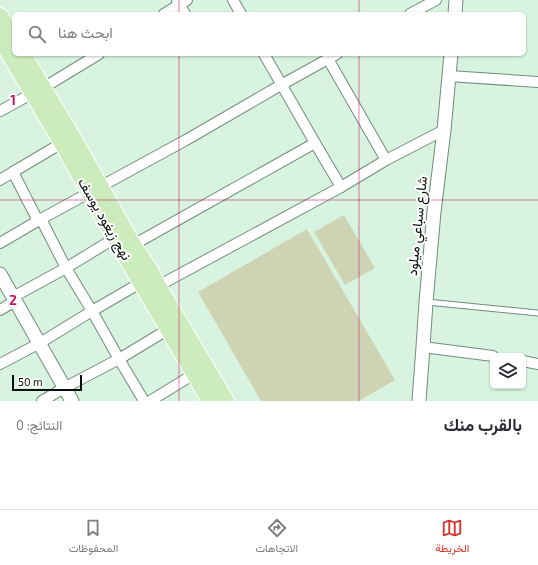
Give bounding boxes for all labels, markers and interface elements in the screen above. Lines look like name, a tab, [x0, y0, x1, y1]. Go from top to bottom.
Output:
search box	[12, 12, 526, 56]
icon: search	[26, 23, 48, 45]
text: ابحث هنا	[58, 23, 113, 41]
text: 1	[10, 92, 16, 108]
street label: نهج زيغود يوسف	[72, 175, 136, 264]
street label: شارع سباعي ميلود	[403, 175, 434, 277]
text: 2	[9, 292, 17, 308]
map controls	[490, 353, 526, 389]
button: layers	[490, 353, 526, 389]
scale bar	[12, 373, 82, 392]
text: 50 m	[18, 375, 43, 388]
text: بالقرب منك	[444, 414, 522, 434]
text: النتائج: 0	[16, 417, 62, 433]
tab: المحفوظات	[69, 517, 118, 558]
tab: الاتجاهات	[255, 517, 298, 558]
tab: الخريطة	[435, 517, 469, 558]

